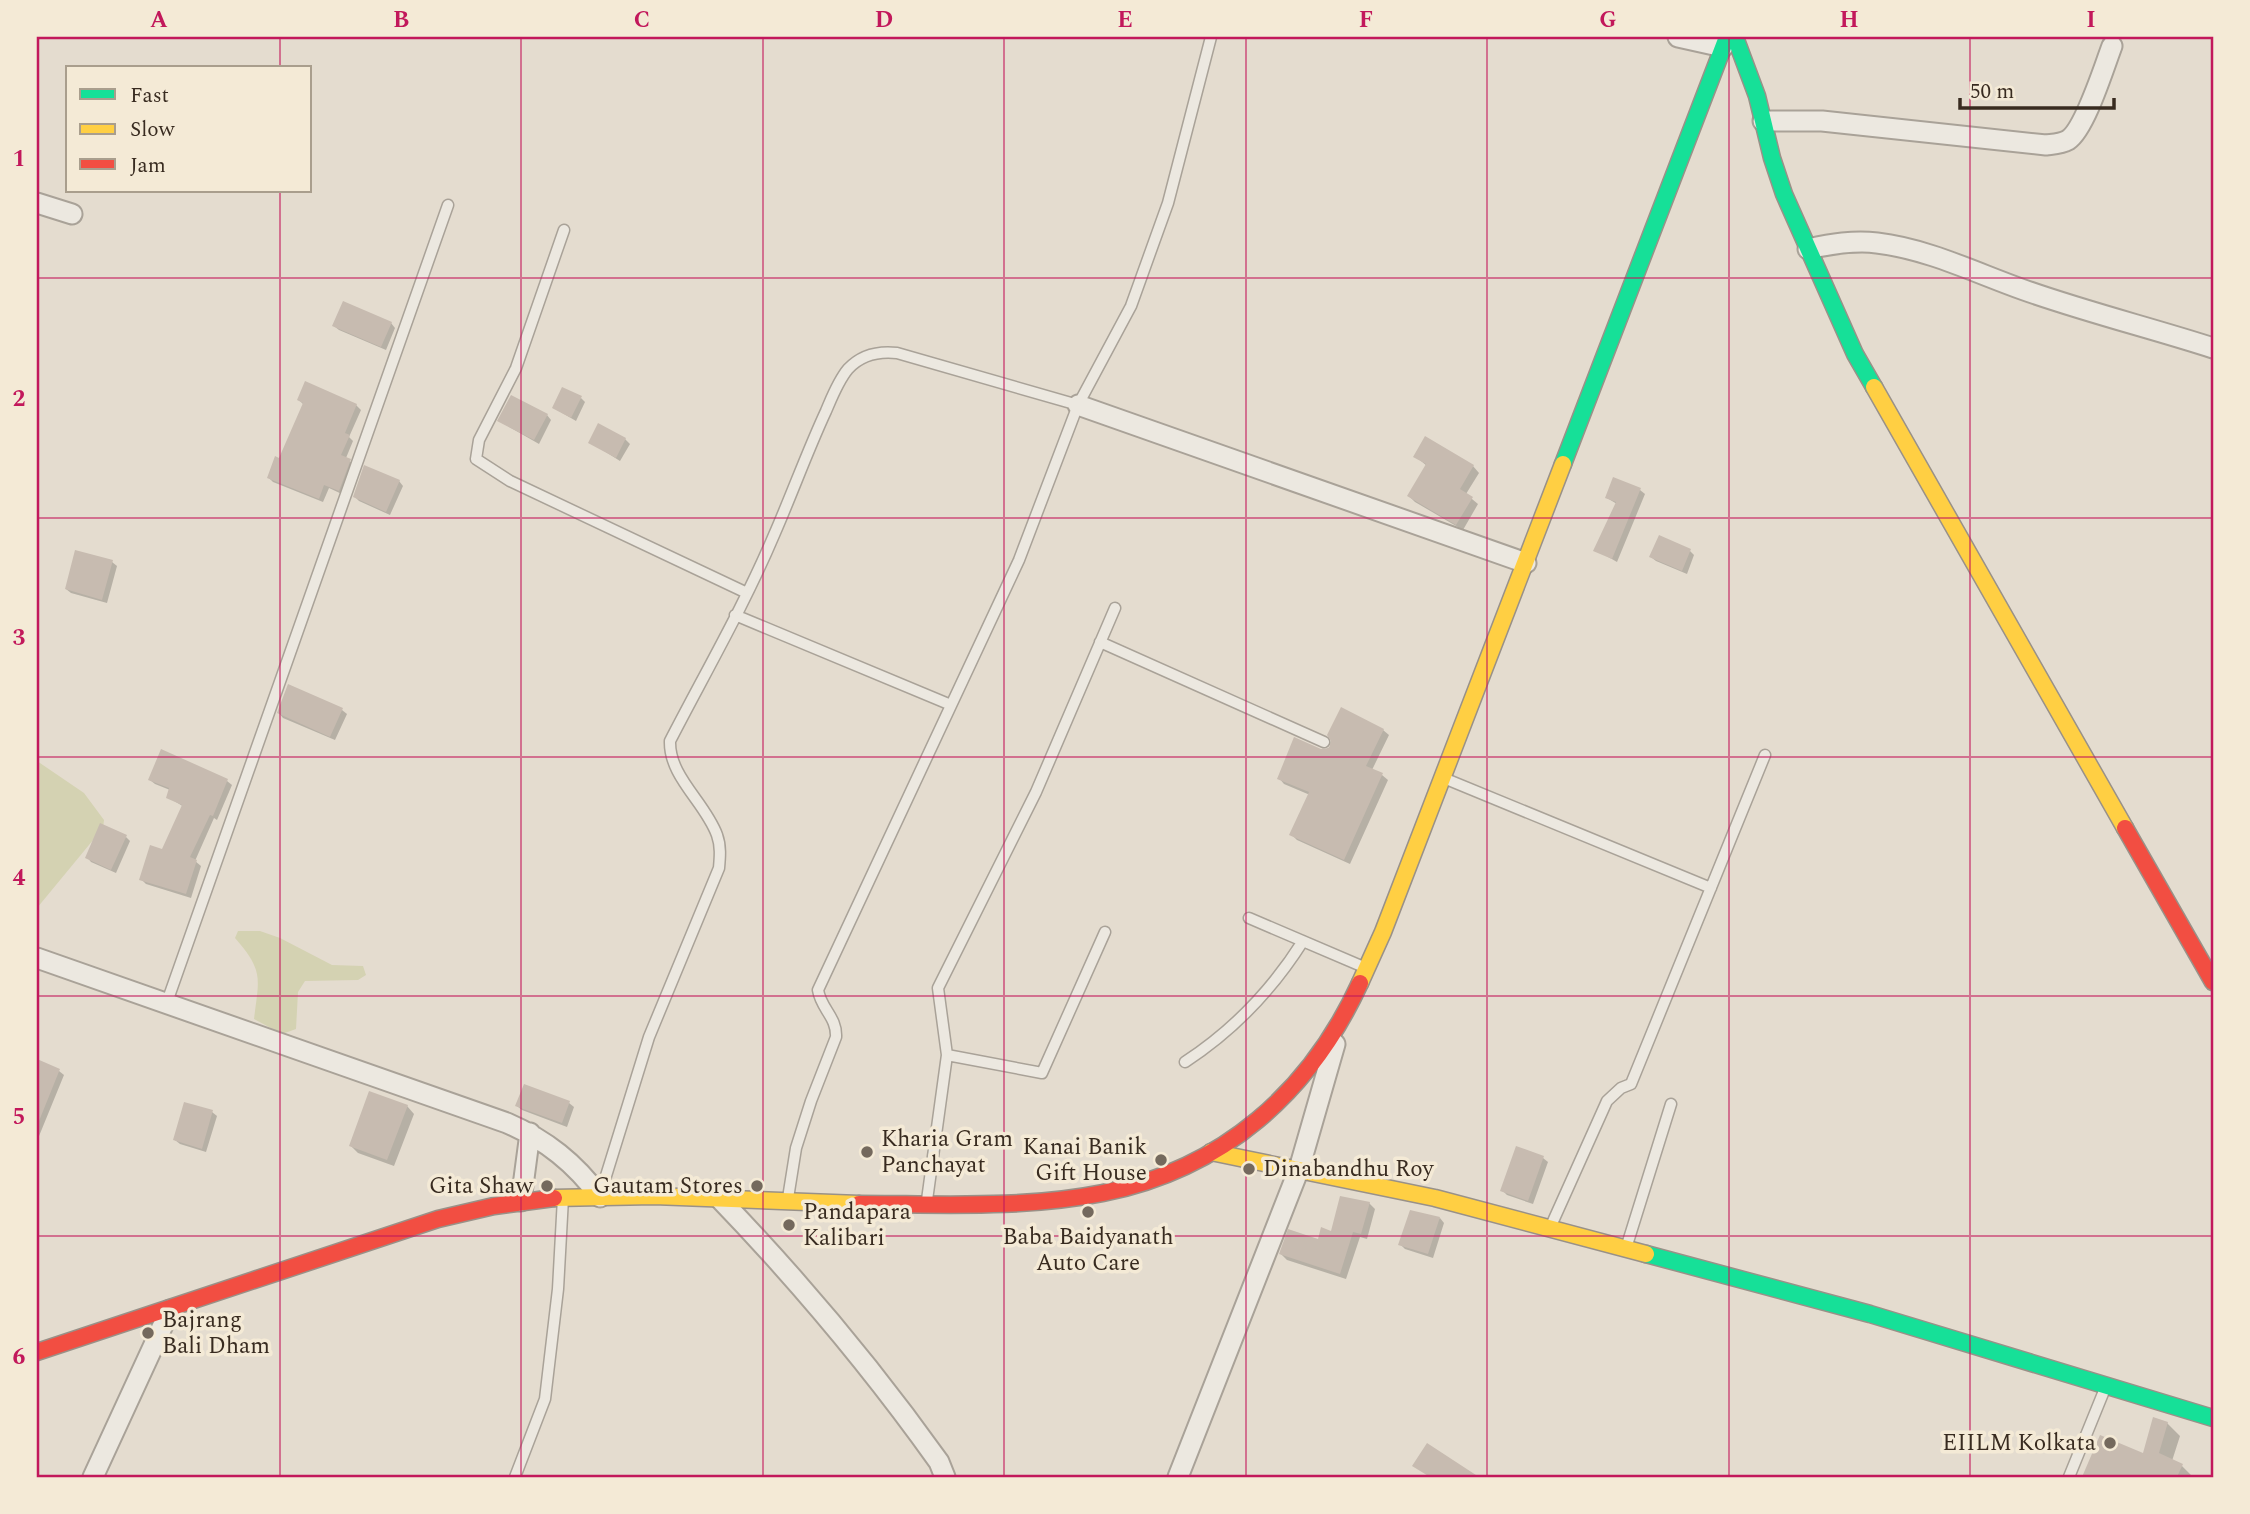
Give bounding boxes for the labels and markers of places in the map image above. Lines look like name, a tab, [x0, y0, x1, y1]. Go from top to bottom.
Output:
place label: Kharia Gram Panchayat	[881, 1122, 1013, 1183]
place label: Kanai Banik Gift House	[1023, 1130, 1147, 1191]
marker: Kharia Gram Panchayat	[859, 1144, 875, 1160]
marker: Kanai Banik Gift House	[1153, 1152, 1169, 1168]
place label: Dinabandhu Roy	[1263, 1152, 1435, 1187]
marker: Dinabandhu Roy	[1241, 1161, 1257, 1177]
place label: Gita Shaw	[429, 1169, 534, 1204]
place label: Gautam Stores	[593, 1169, 743, 1204]
marker: Gita Shaw	[539, 1178, 555, 1194]
marker: Gautam Stores	[749, 1178, 765, 1194]
place label: Pandapara Kalibari	[803, 1195, 911, 1256]
marker: Baba Baidyanath Auto Care	[1080, 1204, 1096, 1220]
marker: Pandapara Kalibari	[781, 1217, 797, 1233]
place label: Baba Baidyanath Auto Care	[1002, 1220, 1174, 1281]
place label: Bajrang Bali Dham	[162, 1303, 270, 1364]
marker: Bajrang Bali Dham	[140, 1325, 156, 1341]
place label: EIILM Kolkata	[1942, 1426, 2096, 1461]
marker: EIILM Kolkata	[2102, 1435, 2118, 1451]

